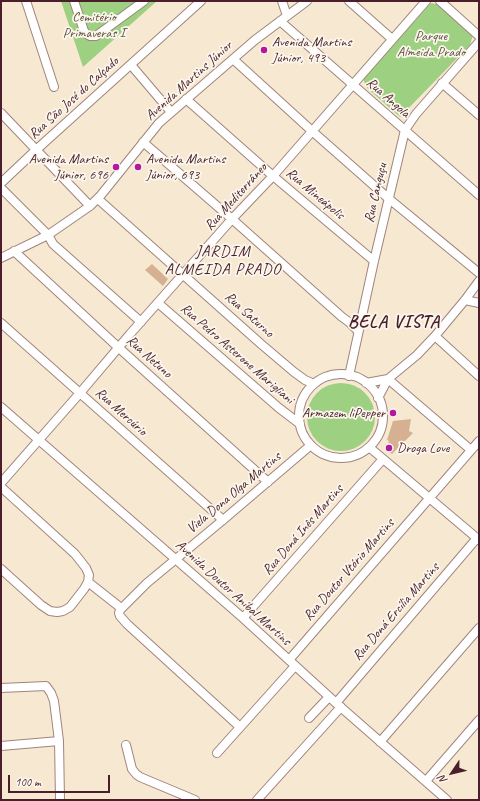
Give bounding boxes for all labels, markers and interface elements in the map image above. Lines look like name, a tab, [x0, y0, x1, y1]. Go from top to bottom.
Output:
park label: Cemitério Primaveras I	[63, 9, 125, 42]
park label: Parque Almeida Prado	[397, 28, 465, 60]
place label: Avenida Martins Júnior, 493	[272, 34, 351, 66]
street label: Avenida Martins Júnior	[142, 38, 236, 124]
marker: Avenida Martins Júnior, 493	[259, 45, 269, 55]
street label: Rua São José do Calçado	[26, 53, 122, 143]
street label: Rua Angola	[363, 74, 413, 122]
place label: Avenida Martins Júnior, 696	[29, 151, 108, 184]
place label: Avenida Martins Júnior, 693	[146, 151, 225, 184]
street label: Rua Mediterrâneo	[201, 160, 271, 234]
marker: Avenida Martins Júnior, 696	[111, 162, 121, 172]
marker: Avenida Martins Júnior, 693	[133, 162, 143, 172]
street label: Rua Canguçu	[361, 162, 391, 224]
street label: Rua Mineápolis	[282, 165, 348, 223]
district label: JARDIM ALMEIDA PRADO	[165, 242, 281, 280]
street label: Rua Saturno	[221, 289, 277, 341]
street label: Rua Pedro Asterone Marigliani	[177, 300, 297, 408]
district label: BELA VISTA	[348, 311, 440, 333]
street label: Rua Netuno	[123, 332, 175, 382]
street label: Rua Mercúrio	[92, 384, 150, 440]
place label: Armazem liPepper	[302, 405, 385, 421]
marker: Armazem liPepper	[388, 408, 398, 418]
place label: Droga Love	[397, 440, 449, 456]
marker: Droga Love	[384, 443, 394, 453]
street label: Viela Dona Olga Martins	[184, 449, 284, 537]
street label: Rua Doná Inês Martins	[259, 481, 347, 579]
street label: Rua Doutor Vtório Martins	[300, 516, 398, 624]
street label: Avenida Doutor Aníbal Martins	[172, 537, 294, 649]
street label: Rua Doná Ercília Martins	[349, 560, 443, 664]
north arrow	[432, 753, 472, 793]
scale bar	[10, 767, 112, 793]
text: N	[434, 773, 450, 787]
text: 100 m	[15, 774, 41, 790]

